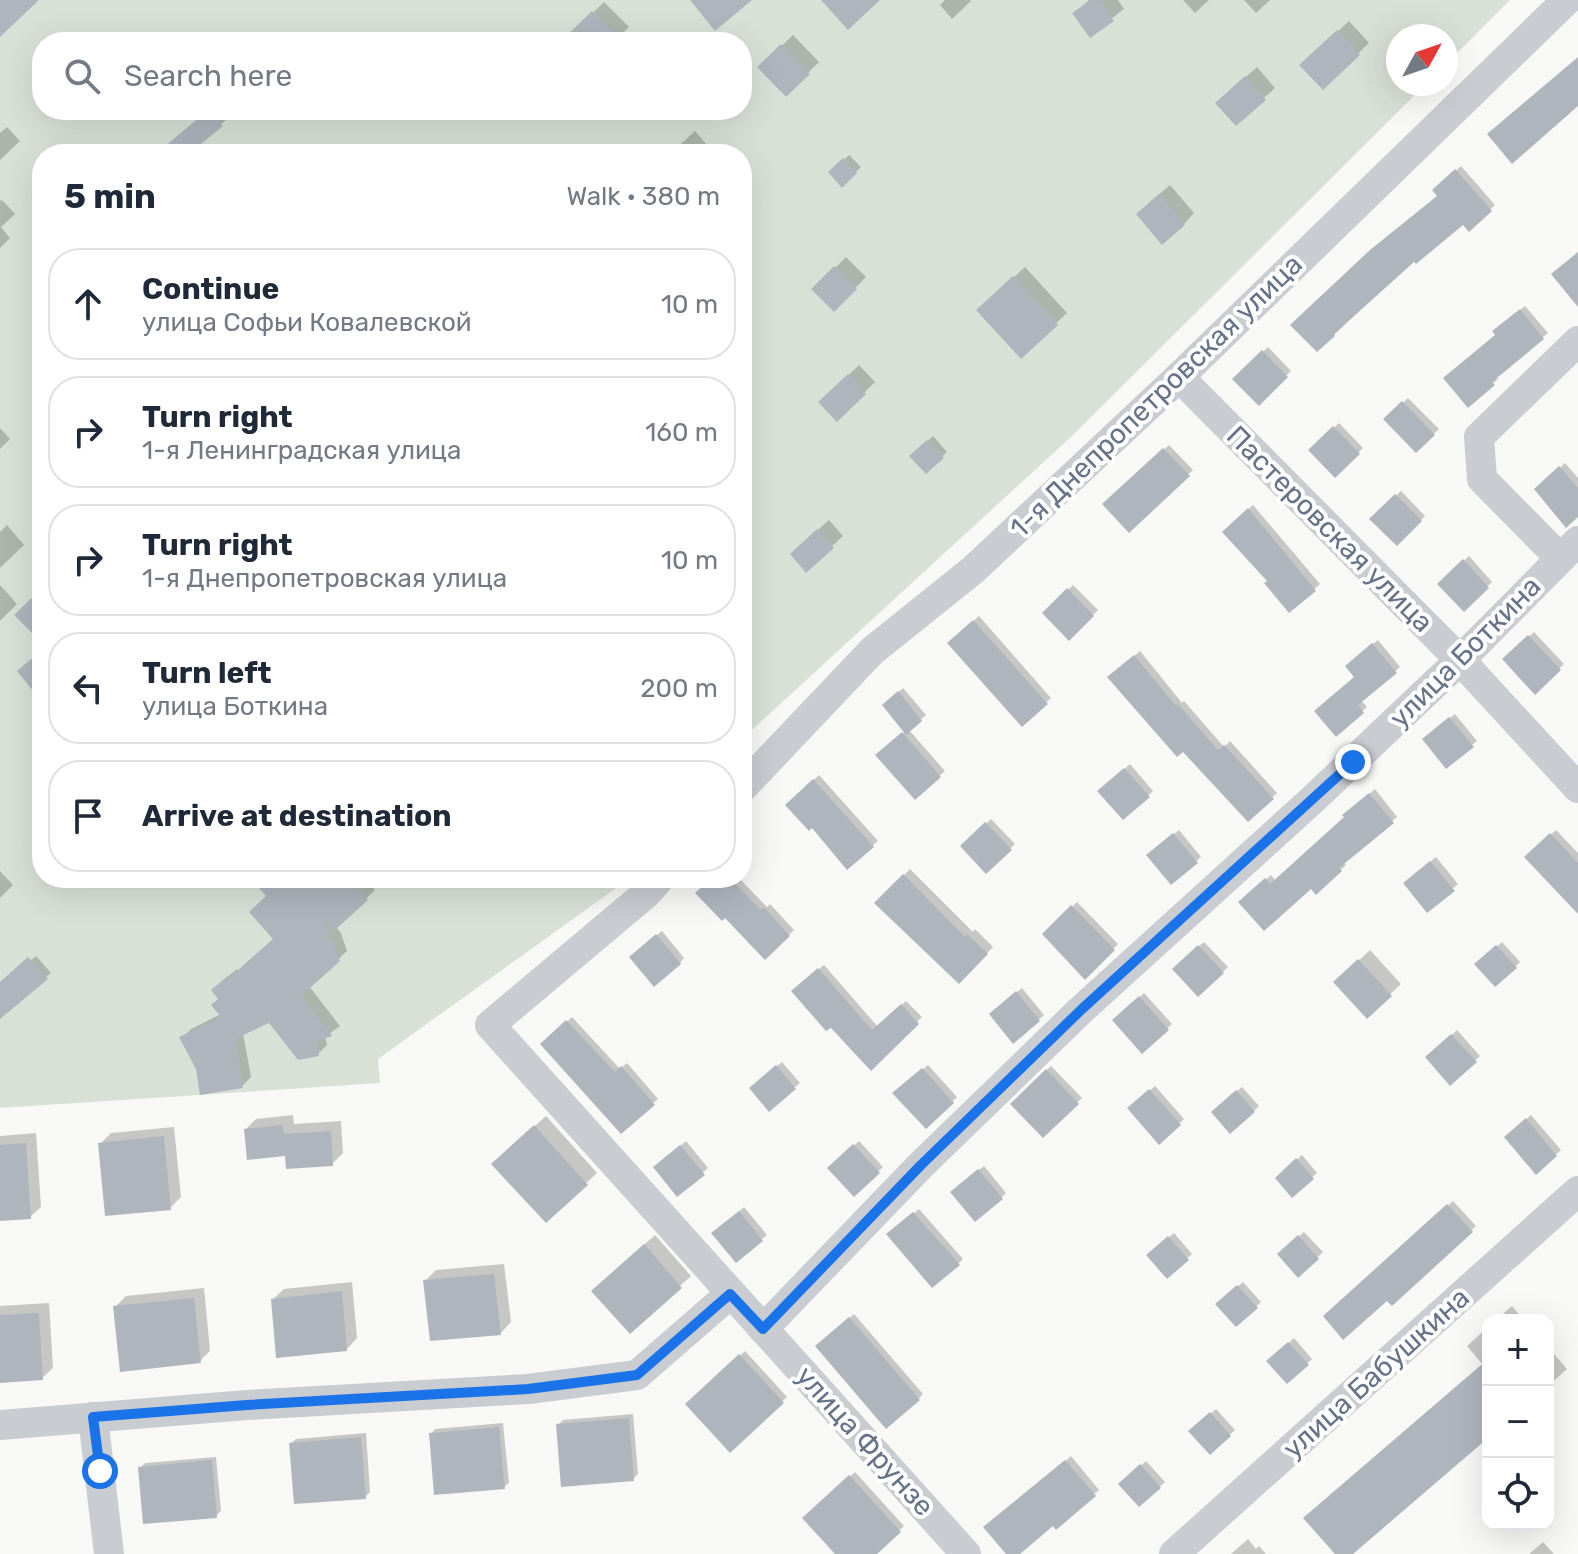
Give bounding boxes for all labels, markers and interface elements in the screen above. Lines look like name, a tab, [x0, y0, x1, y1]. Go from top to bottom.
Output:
north arrow	[1386, 24, 1458, 96]
search box	[32, 32, 752, 120]
icon: search	[60, 54, 104, 98]
text: Search here	[124, 58, 292, 94]
text: 5 min	[64, 176, 156, 217]
text: Walk · 380 m	[566, 181, 720, 212]
street label: 1-я Днепропетровская улица	[1003, 248, 1309, 544]
text: Continue	[142, 271, 279, 307]
icon: ahead	[66, 282, 110, 326]
text: 10 m	[661, 289, 718, 320]
text: улица Софьи Ковалевской	[142, 307, 472, 338]
text: Turn right	[142, 399, 293, 435]
icon: right	[66, 410, 110, 454]
text: 160 m	[645, 417, 718, 448]
street label: Пастеровская улица	[1220, 419, 1440, 639]
text: 1-я Ленинградская улица	[142, 435, 461, 466]
text: Turn right	[142, 527, 293, 563]
icon: right	[66, 538, 110, 582]
text: 10 m	[661, 545, 718, 576]
text: 1-я Днепропетровская улица	[142, 563, 507, 594]
street label: улица Боткина	[1383, 570, 1547, 734]
text: Turn left	[142, 655, 272, 691]
icon: left	[66, 666, 110, 710]
text: 200 m	[640, 673, 718, 704]
text: улица Боткина	[142, 691, 328, 722]
route end	[1335, 744, 1371, 780]
icon: arrive	[66, 794, 110, 838]
text: Arrive at destination	[142, 798, 452, 834]
street label: улица Бабушкина	[1276, 1281, 1476, 1465]
map controls	[1482, 1314, 1554, 1530]
button: +	[1482, 1314, 1554, 1386]
street label: улица Фрунзе	[789, 1359, 941, 1523]
button: −	[1482, 1386, 1554, 1458]
route start	[82, 1453, 118, 1489]
button: locate	[1482, 1458, 1554, 1530]

